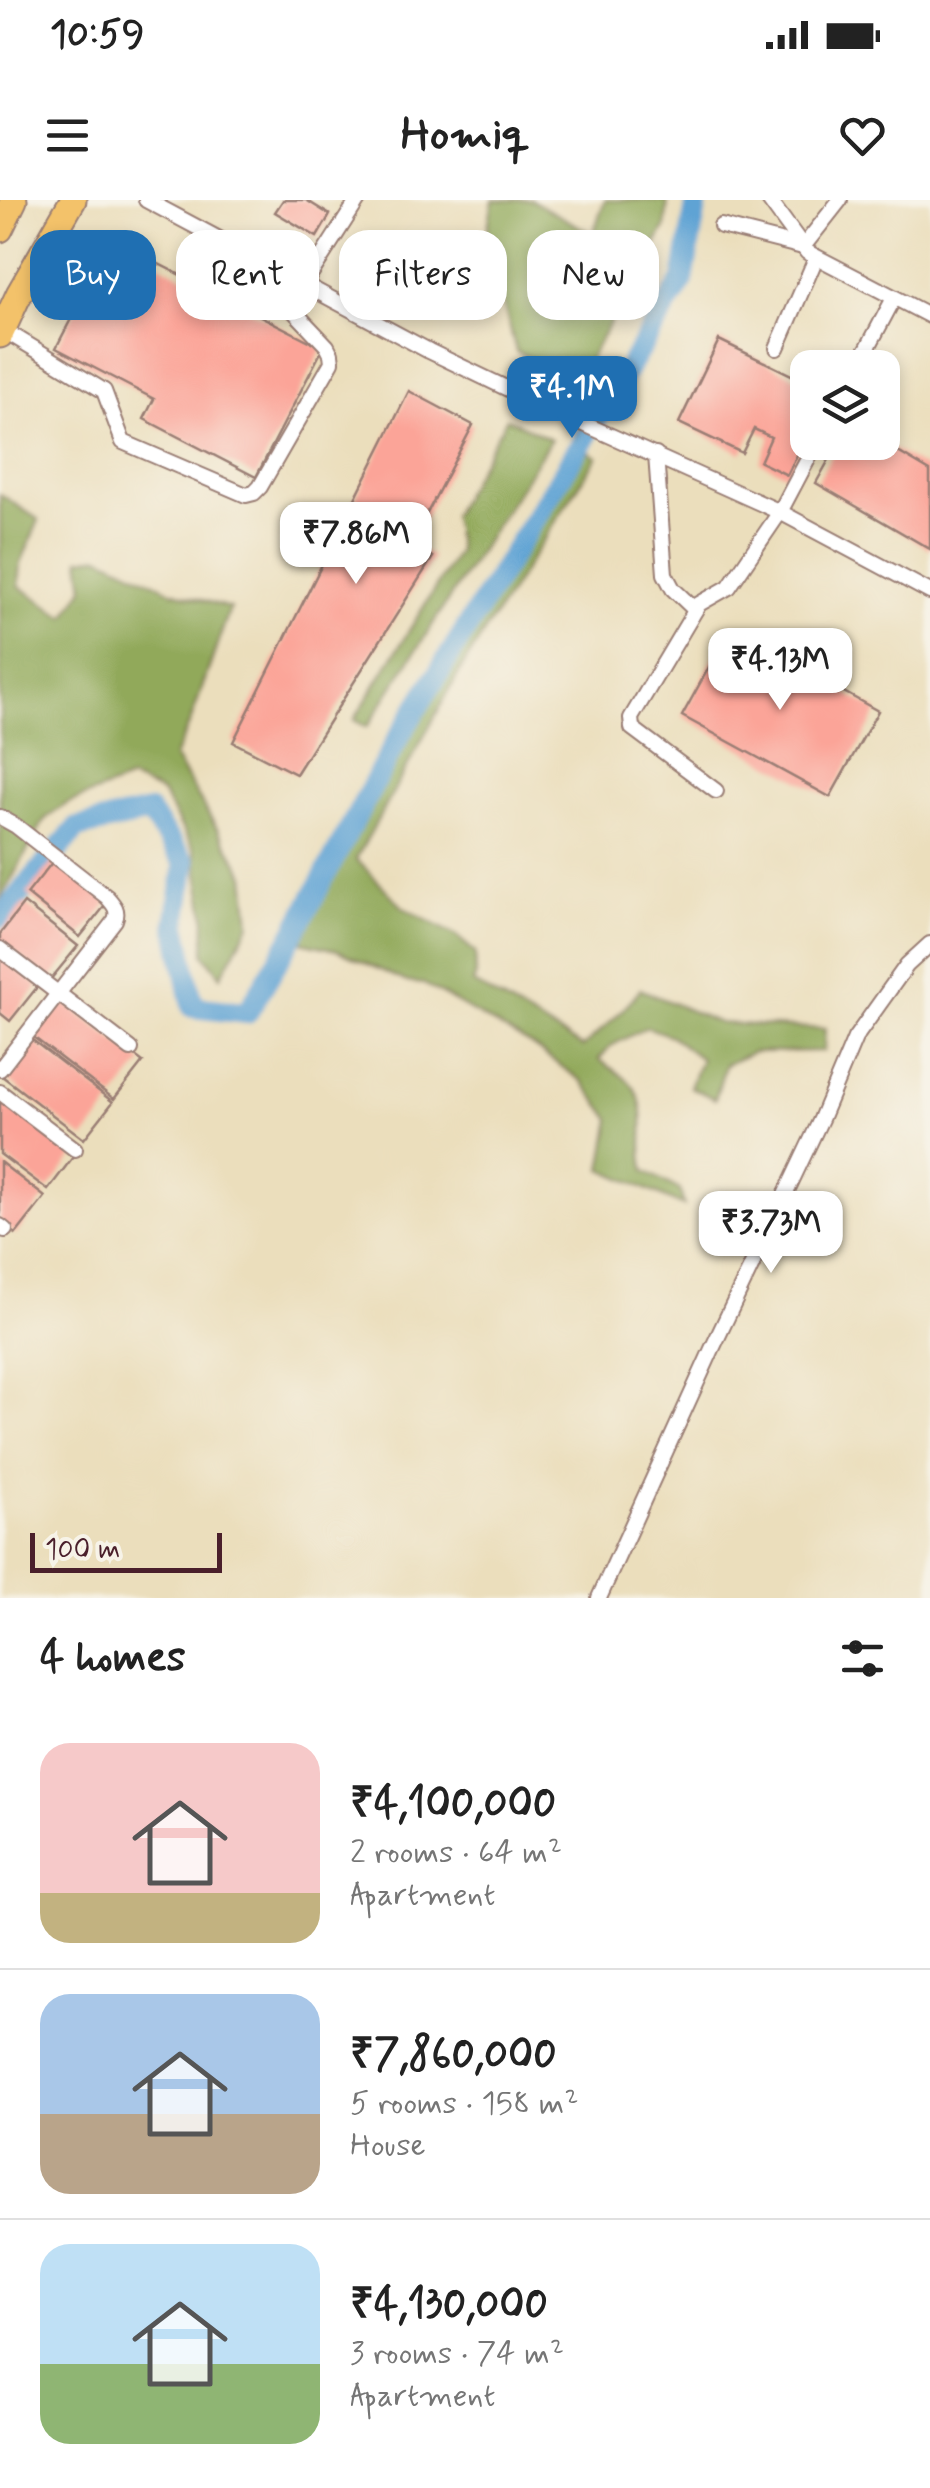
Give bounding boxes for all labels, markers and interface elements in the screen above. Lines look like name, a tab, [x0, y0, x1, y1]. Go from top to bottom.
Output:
text: 10:59	[50, 11, 144, 60]
text: Homiq	[401, 106, 529, 165]
icon: menu	[40, 108, 95, 163]
icon: heart	[835, 108, 890, 163]
chip: Buy	[30, 230, 156, 320]
chip: Rent	[176, 230, 319, 320]
chip: Filters	[339, 230, 507, 320]
chip: New	[527, 230, 659, 320]
map controls	[790, 350, 900, 460]
button: layers	[790, 350, 900, 460]
pin: ₹4.1M	[502, 356, 642, 441]
text: ₹4.1M	[529, 367, 615, 409]
pin: ₹7.86M	[275, 502, 437, 587]
text: ₹7.86M	[302, 513, 410, 555]
pin: ₹4.13M	[699, 628, 861, 713]
text: ₹4.13M	[730, 639, 830, 681]
pin: ₹3.73M	[690, 1191, 852, 1276]
text: ₹3.73M	[721, 1202, 821, 1244]
scale bar	[30, 1528, 222, 1572]
text: 100 m	[45, 1532, 120, 1569]
text: 4 homes	[40, 1631, 186, 1686]
icon: filters	[835, 1631, 890, 1686]
text: ₹4,100,000	[350, 1777, 556, 1832]
icon: home	[120, 1783, 240, 1903]
text: 2 rooms · 64 m²	[350, 1832, 562, 1874]
text: Apartment	[350, 1874, 495, 1916]
text: ₹7,860,000	[350, 2028, 557, 2083]
icon: home	[120, 2034, 240, 2154]
text: 5 rooms · 158 m²	[350, 2083, 578, 2125]
text: House	[350, 2125, 426, 2167]
text: ₹4,130,000	[350, 2278, 548, 2333]
icon: home	[120, 2284, 240, 2404]
text: 3 rooms · 74 m²	[350, 2333, 564, 2375]
text: Apartment	[350, 2375, 495, 2417]

